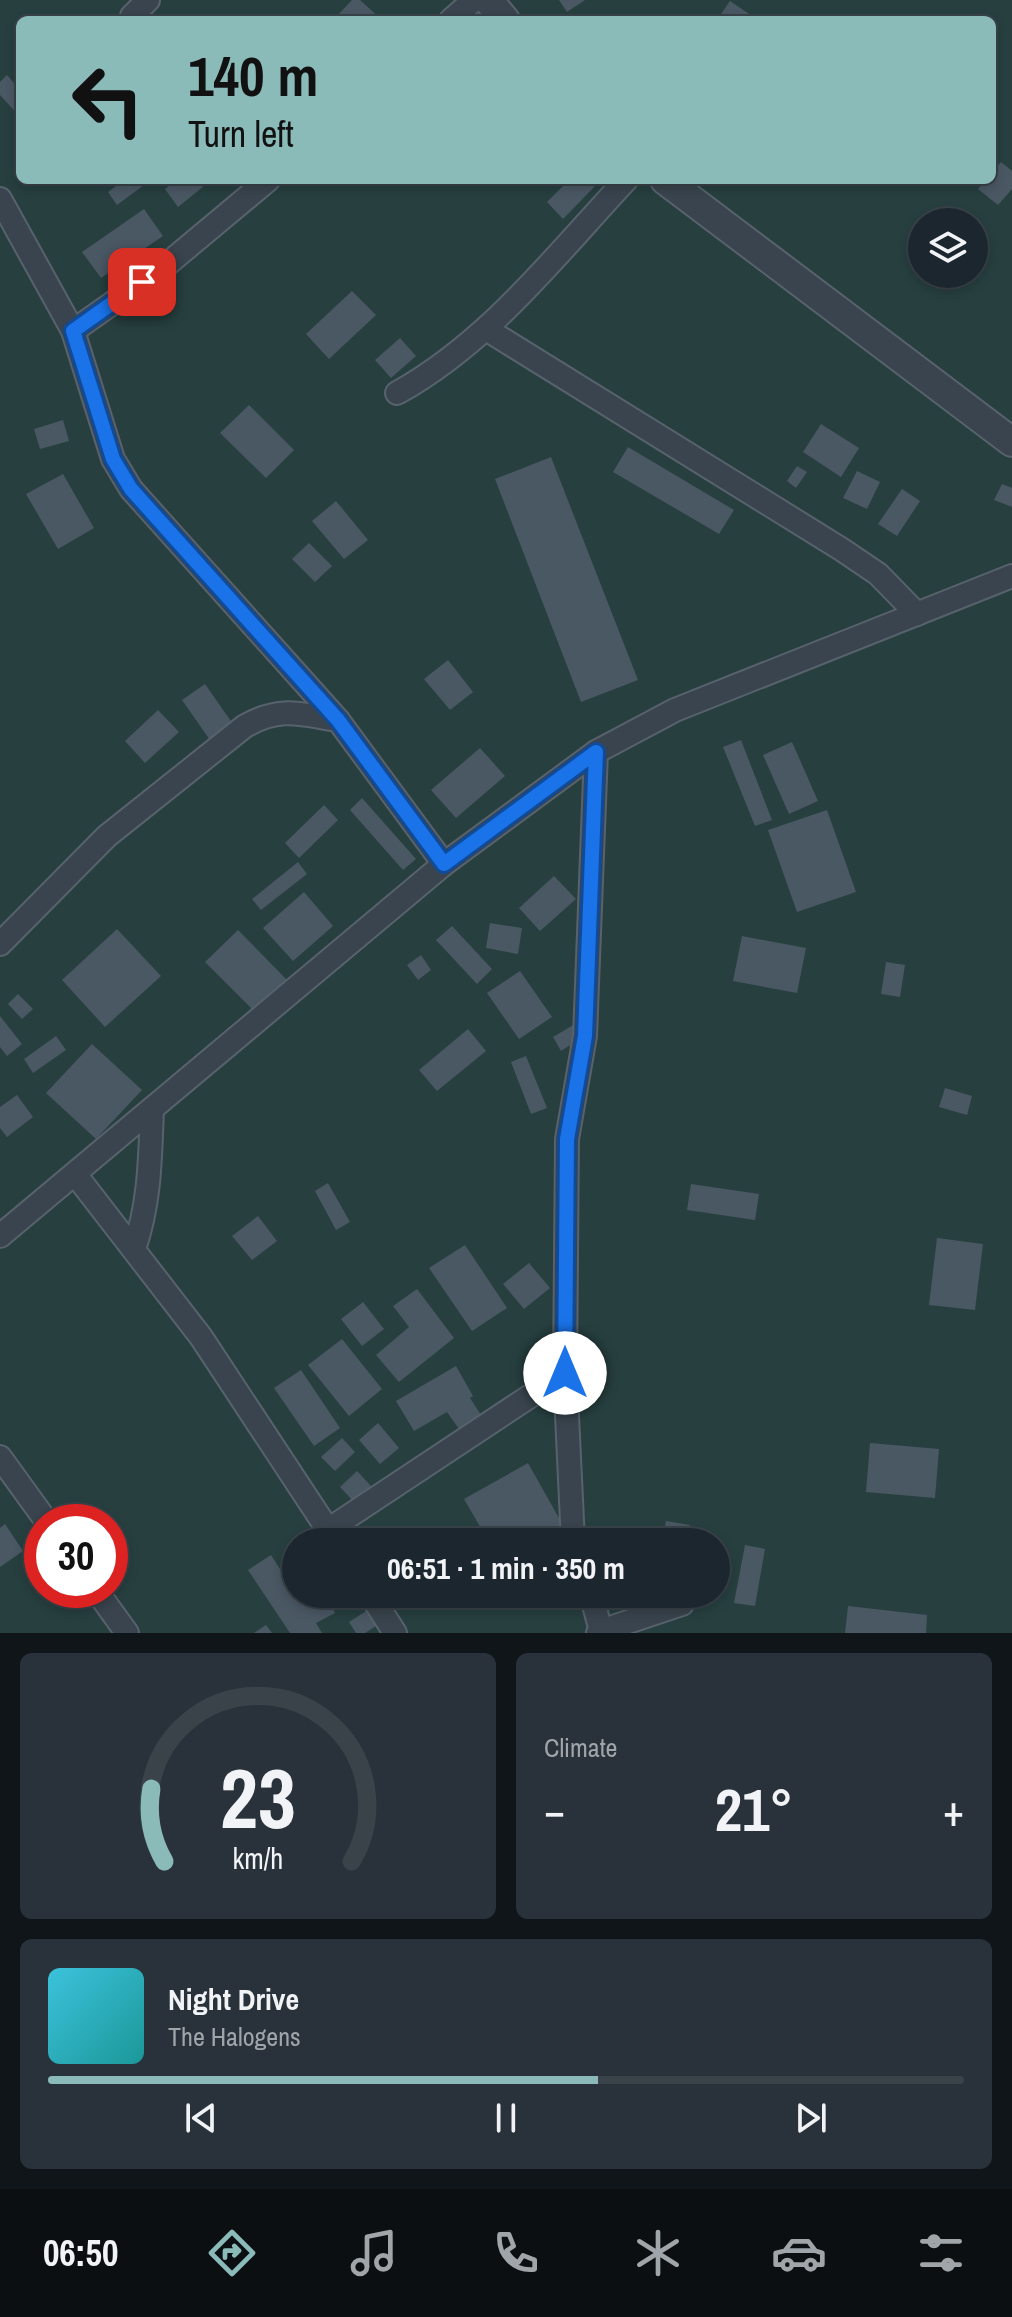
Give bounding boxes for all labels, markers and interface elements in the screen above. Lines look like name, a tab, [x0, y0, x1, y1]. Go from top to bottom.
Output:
text: 140 m	[188, 38, 318, 113]
icon: left	[56, 48, 160, 152]
text: Turn left	[188, 110, 294, 158]
map controls	[908, 208, 988, 288]
button: layers	[908, 208, 988, 288]
pin	[108, 248, 176, 316]
icon: arrive	[120, 260, 164, 304]
position arrow	[523, 1331, 607, 1415]
speed limit sign: 30	[24, 1504, 128, 1608]
text: 06:51 · 1 min · 350 m	[387, 1548, 625, 1588]
text: Climate	[544, 1730, 617, 1765]
text: 23	[220, 1742, 296, 1854]
text: 21°	[715, 1769, 793, 1850]
text: −	[544, 1780, 565, 1840]
text: +	[943, 1780, 964, 1840]
text: km/h	[233, 1839, 283, 1878]
text: Night Drive	[168, 1979, 299, 2019]
text: The Halogens	[168, 2019, 301, 2054]
icon: previous	[179, 2096, 223, 2140]
icon: pause	[484, 2096, 528, 2140]
icon: next	[789, 2096, 833, 2140]
icon: directions	[204, 2225, 260, 2281]
icon: music	[346, 2225, 402, 2281]
icon: phone	[488, 2225, 544, 2281]
icon: climate	[630, 2225, 686, 2281]
icon: car	[771, 2225, 827, 2281]
icon: filters	[913, 2225, 969, 2281]
text: 06:50	[43, 2229, 118, 2277]

